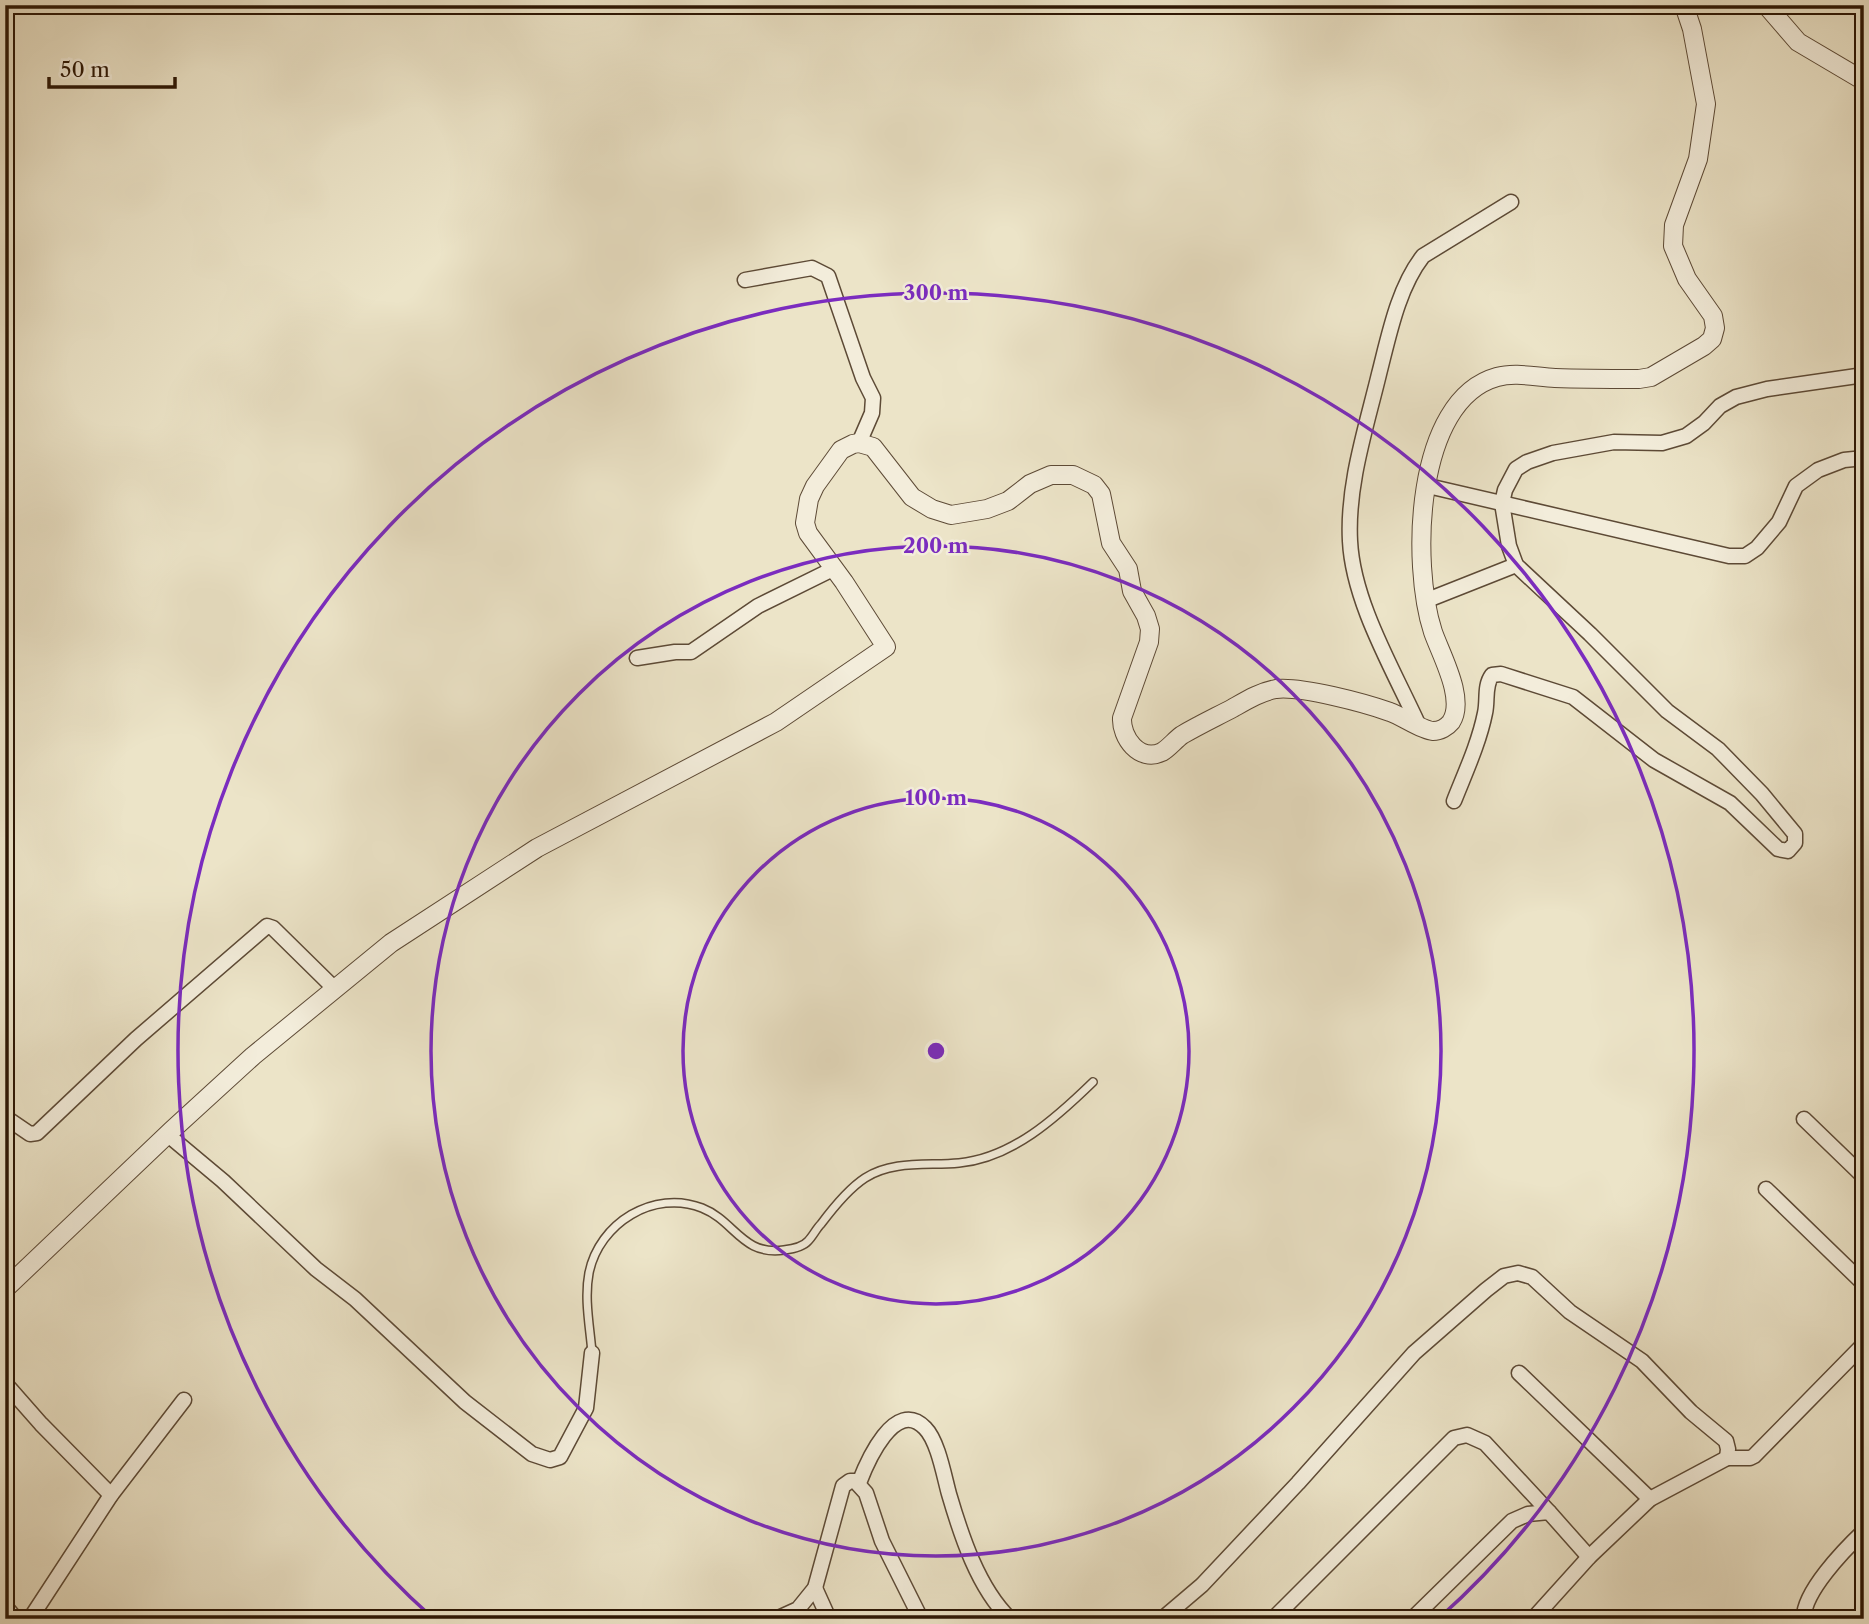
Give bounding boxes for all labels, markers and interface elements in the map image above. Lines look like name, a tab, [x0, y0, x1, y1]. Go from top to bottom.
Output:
scale bar	[49, 46, 175, 90]
text: 50 m	[60, 57, 110, 82]
text: 300 m	[904, 280, 968, 305]
text: 200 m	[903, 533, 969, 558]
text: 100 m	[905, 785, 967, 810]
centre of rings	[924, 1039, 948, 1063]

